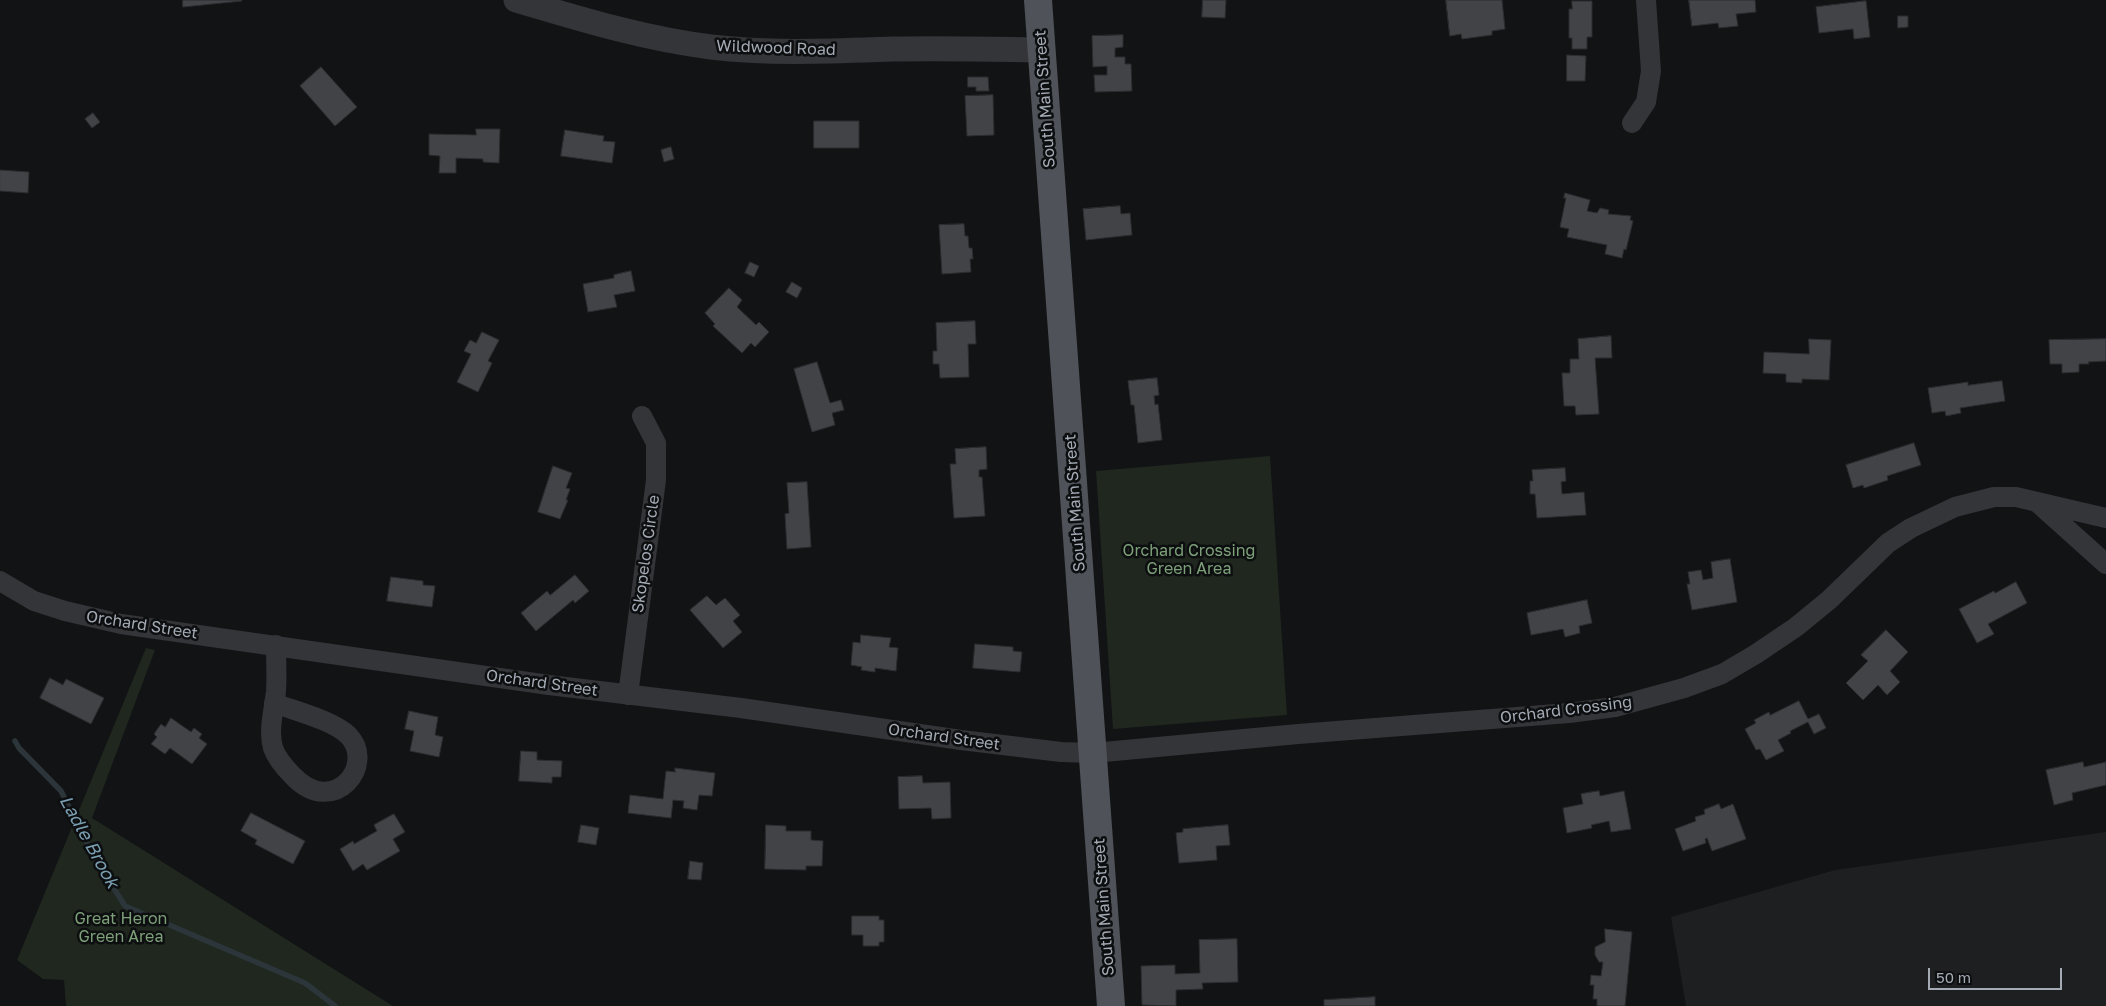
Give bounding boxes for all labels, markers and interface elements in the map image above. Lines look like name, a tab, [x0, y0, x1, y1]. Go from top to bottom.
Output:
street label: South Main Street	[1031, 29, 1059, 169]
street label: Wildwood Road	[716, 36, 836, 60]
street label: South Main Street	[1061, 433, 1089, 573]
street label: Skopelos Circle	[628, 494, 664, 614]
park label: Orchard Crossing Green Area	[1123, 541, 1255, 579]
street label: Orchard Street	[85, 607, 199, 643]
street label: Orchard Street	[485, 666, 599, 700]
street label: Orchard Crossing	[1499, 692, 1633, 728]
street label: Orchard Street	[887, 720, 1001, 754]
water label: Ladle Brook	[55, 792, 123, 892]
street label: South Main Street	[1090, 837, 1118, 977]
park label: Great Heron Green Area	[75, 909, 167, 947]
scale bar	[1931, 958, 2065, 990]
text: 50 m	[1936, 968, 1971, 986]

